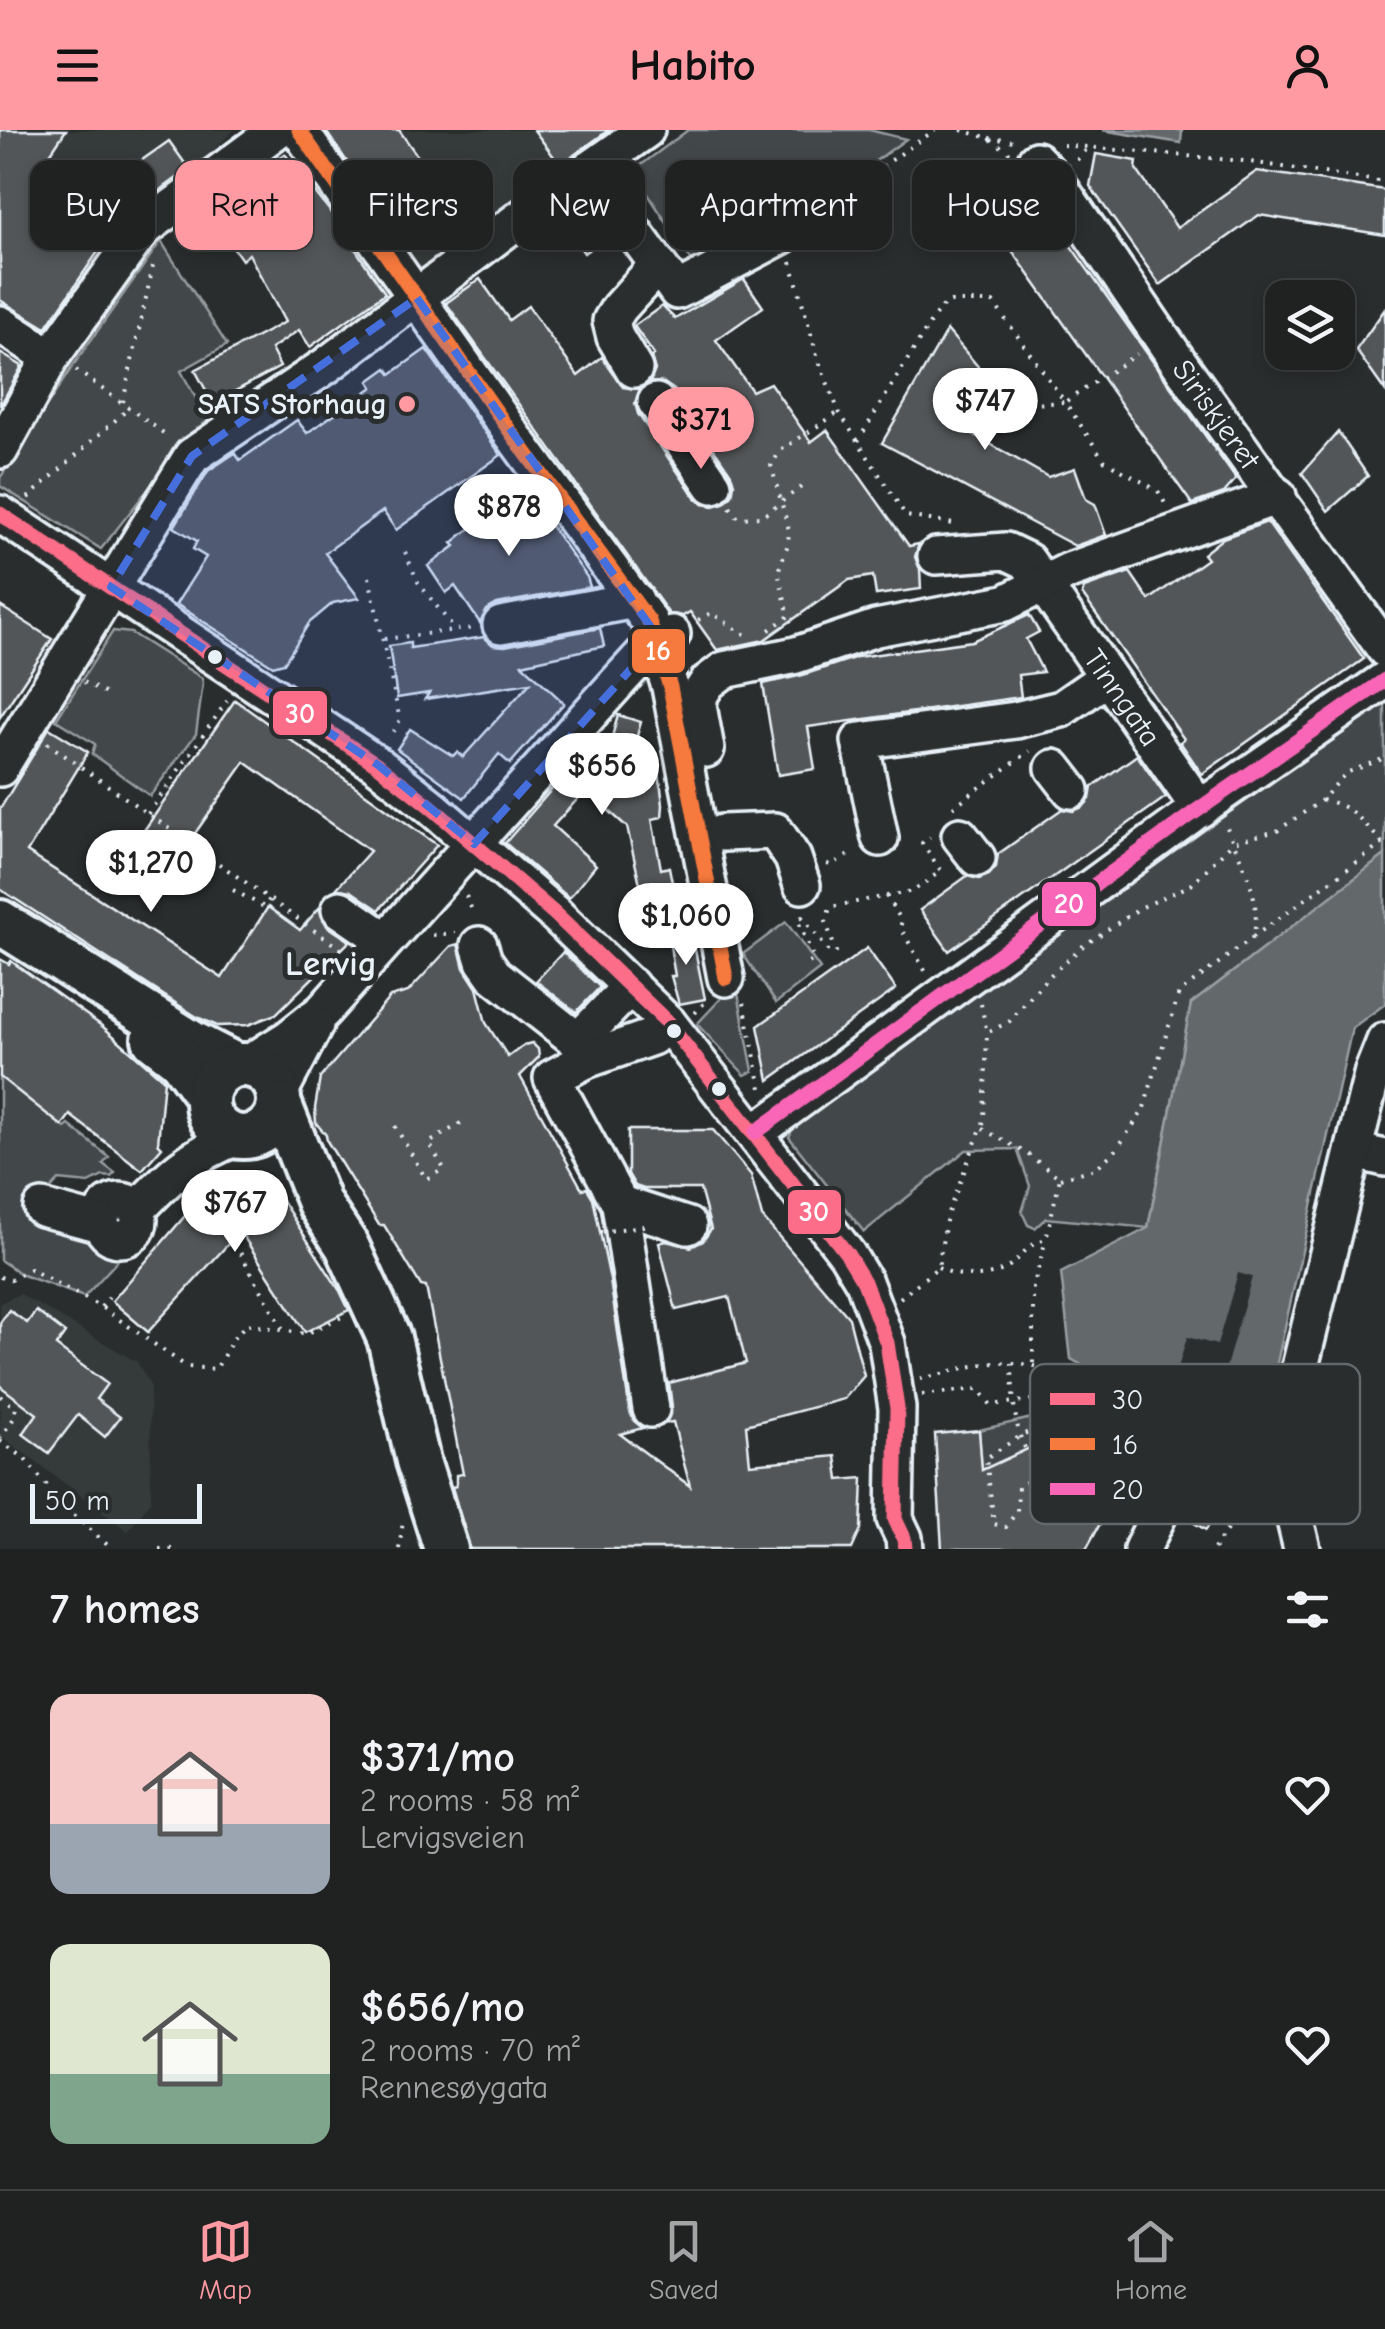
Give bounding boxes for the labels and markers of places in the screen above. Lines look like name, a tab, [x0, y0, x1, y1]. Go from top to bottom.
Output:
pin: $747	[926, 368, 1044, 453]
place label: SATS Storhaug	[198, 387, 387, 422]
pin: $371	[642, 387, 760, 472]
marker: SATS Storhaug	[396, 393, 418, 415]
pin: $878	[450, 474, 568, 559]
unlabelled marker	[205, 647, 225, 667]
pin: $656	[543, 733, 661, 818]
pin: $1,270	[70, 830, 232, 915]
pin: $1,060	[605, 883, 767, 968]
unlabelled marker	[664, 1021, 684, 1041]
unlabelled marker	[709, 1079, 729, 1099]
pin: $767	[176, 1170, 294, 1255]

